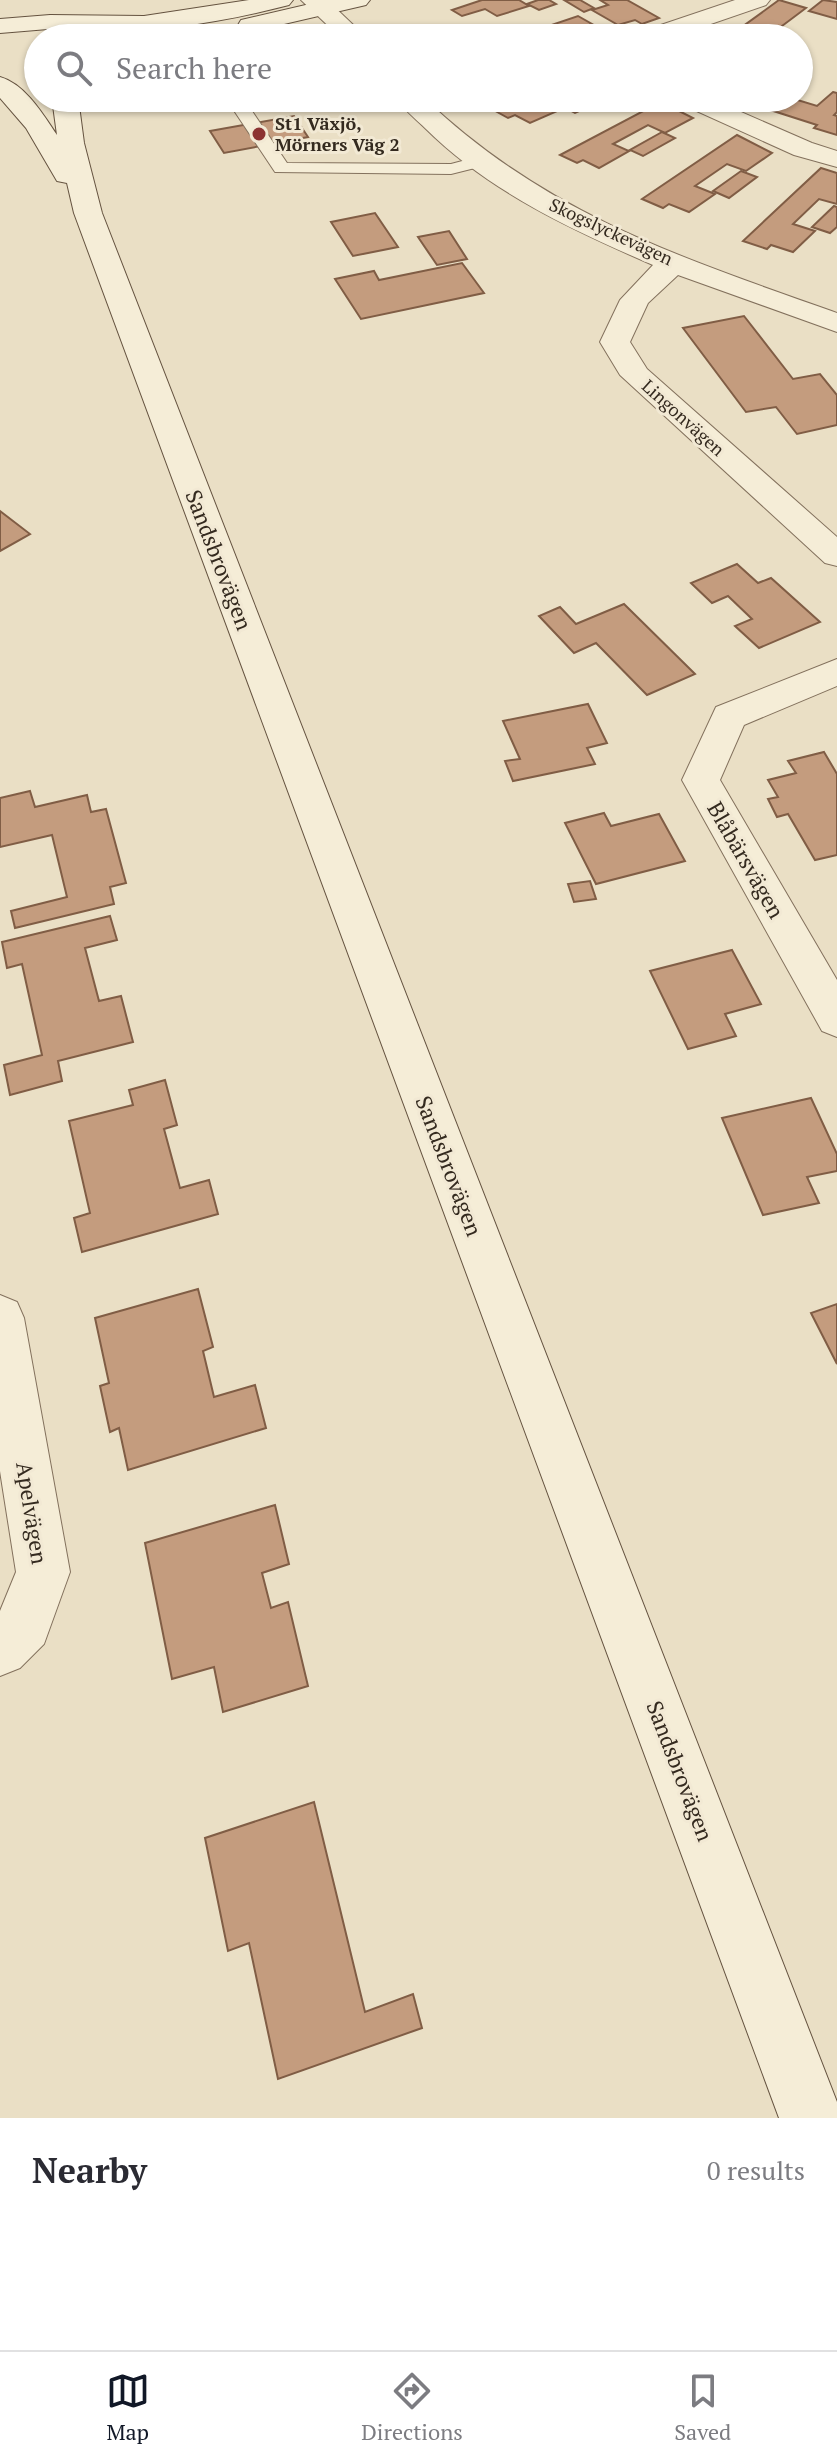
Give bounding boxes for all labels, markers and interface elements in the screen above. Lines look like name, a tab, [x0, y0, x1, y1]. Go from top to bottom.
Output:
search box	[24, 24, 813, 112]
icon: search	[52, 46, 96, 90]
text: Search here	[116, 48, 272, 88]
place label: St1 Växjö, Mörners Väg 2	[275, 111, 400, 156]
marker: St1 Växjö, Mörners Väg 2	[250, 125, 268, 143]
street label: Skogslyckevägen	[546, 192, 677, 270]
street label: Lingonvägen	[637, 374, 730, 461]
street label: Sandsbrovägen	[179, 486, 260, 634]
street label: Blåbärsvägen	[701, 796, 792, 923]
street label: Sandsbrovägen	[409, 1092, 490, 1240]
street label: Apelvägen	[10, 1460, 55, 1566]
street label: Sandsbrovägen	[640, 1697, 721, 1845]
text: Nearby	[32, 2148, 147, 2193]
text: 0 results	[707, 2153, 805, 2187]
tab: Map	[106, 2369, 150, 2446]
tab: Directions	[361, 2369, 463, 2446]
tab: Saved	[674, 2369, 731, 2446]

